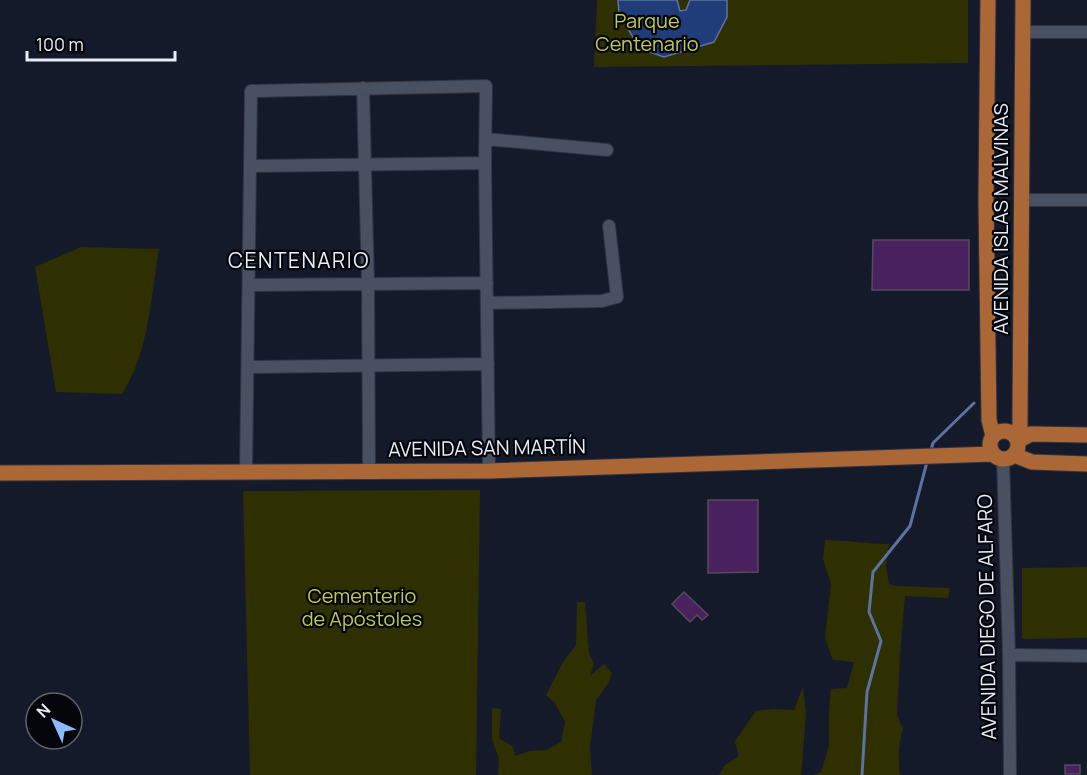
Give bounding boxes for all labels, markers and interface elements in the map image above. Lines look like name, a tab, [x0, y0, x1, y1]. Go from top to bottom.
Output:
park label: Parque Centenario	[595, 7, 699, 57]
scale bar	[27, 24, 176, 62]
text: 100 m	[36, 32, 84, 56]
street label: AVENIDA ISLAS MALVINAS	[987, 103, 1014, 335]
district label: CENTENARIO	[228, 246, 370, 274]
street label: AVENIDA SAN MARTÍN	[388, 432, 586, 463]
street label: AVENIDA DIEGO DE ALFARO	[971, 494, 1002, 740]
park label: Cementerio de Apóstoles	[302, 582, 422, 632]
north arrow	[24, 691, 84, 751]
text: N	[32, 699, 55, 722]

